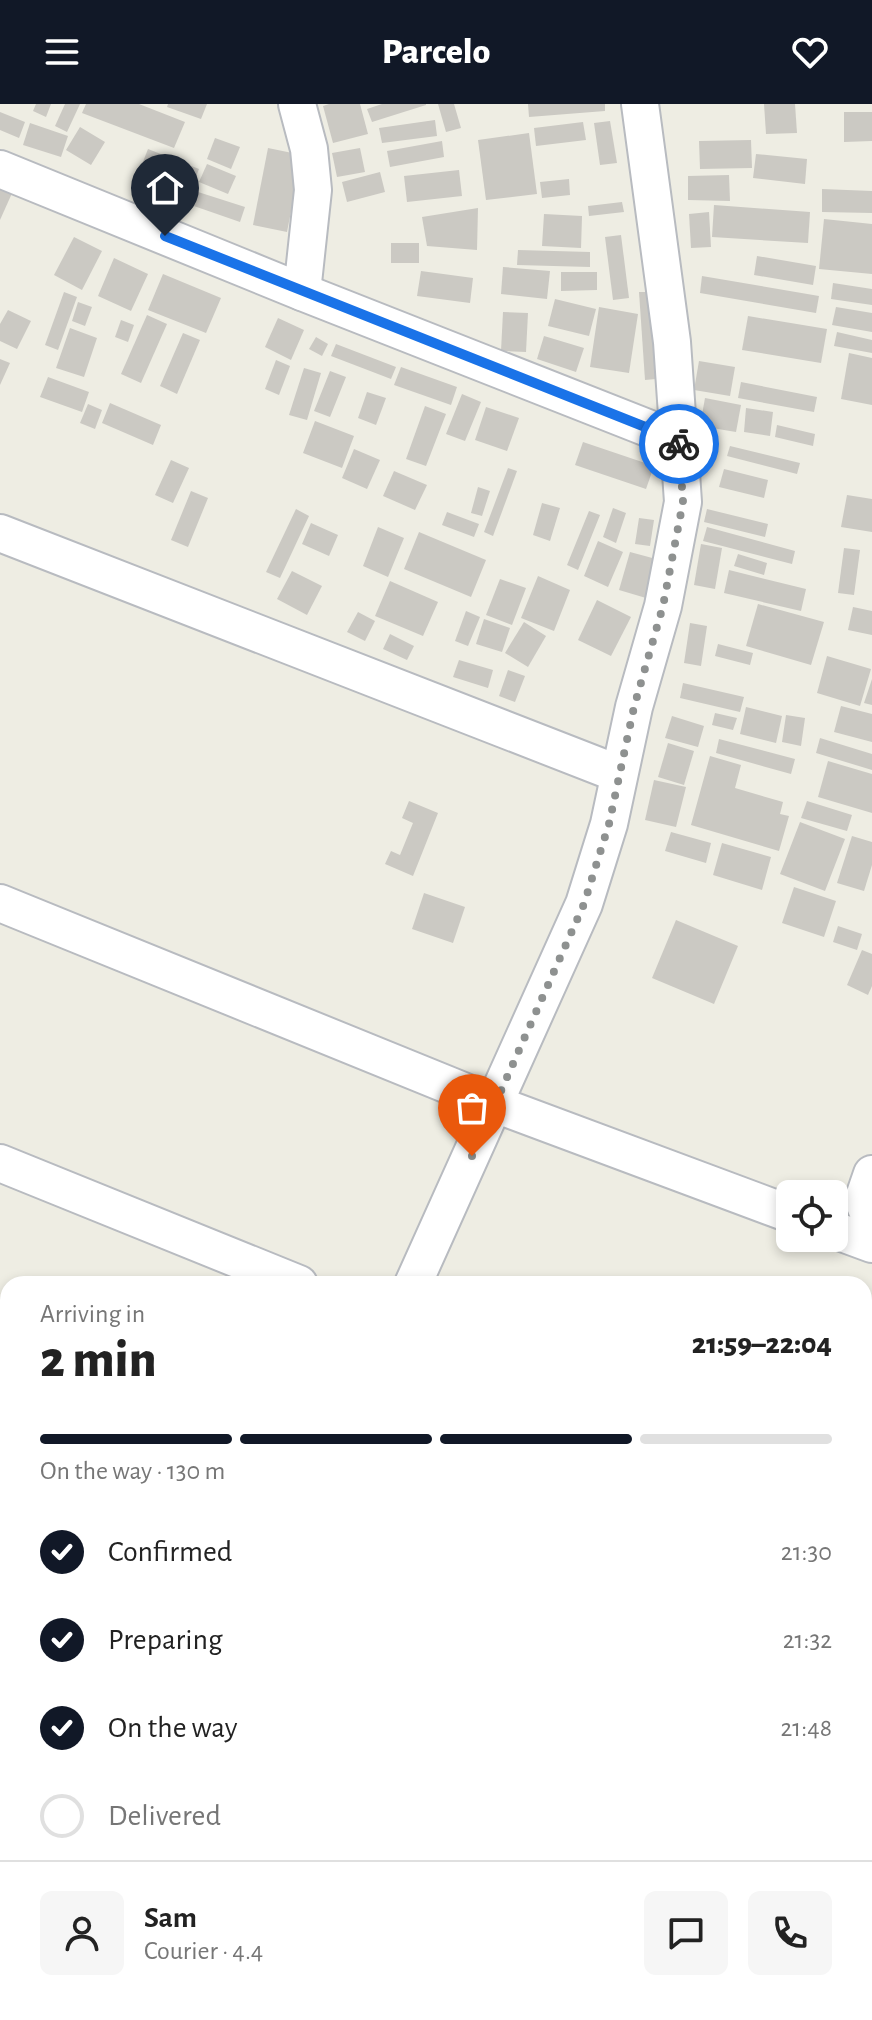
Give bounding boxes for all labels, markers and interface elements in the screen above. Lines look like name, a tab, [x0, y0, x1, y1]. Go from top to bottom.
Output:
icon: menu	[40, 30, 84, 74]
icon: heart	[788, 30, 832, 74]
text: Parcelo	[382, 34, 490, 70]
pin	[131, 154, 199, 236]
icon: home	[143, 166, 187, 210]
courier	[639, 404, 719, 484]
icon: bike	[657, 422, 701, 466]
pin	[438, 1074, 506, 1156]
icon: bag	[450, 1086, 494, 1130]
map controls	[776, 1180, 848, 1252]
button: locate	[776, 1180, 848, 1252]
text: Arriving in	[40, 1301, 145, 1327]
text: 21:59–22:04	[692, 1329, 832, 1359]
text: 2 min	[40, 1334, 156, 1386]
text: On the way · 130 m	[40, 1458, 225, 1484]
icon: check	[40, 1530, 84, 1574]
text: Confirmed	[108, 1537, 232, 1567]
text: 21:30	[781, 1539, 832, 1565]
icon: check	[40, 1618, 84, 1662]
text: Preparing	[108, 1625, 223, 1655]
text: 21:32	[783, 1627, 832, 1653]
icon: check	[40, 1706, 84, 1750]
text: On the way	[108, 1713, 237, 1743]
text: 21:48	[780, 1715, 832, 1741]
text: Delivered	[108, 1801, 221, 1831]
button: person	[40, 1891, 124, 1975]
button: chat	[644, 1891, 728, 1975]
button: phone	[748, 1891, 832, 1975]
text: Sam	[144, 1903, 197, 1933]
text: Courier · 4.4	[144, 1938, 263, 1964]

